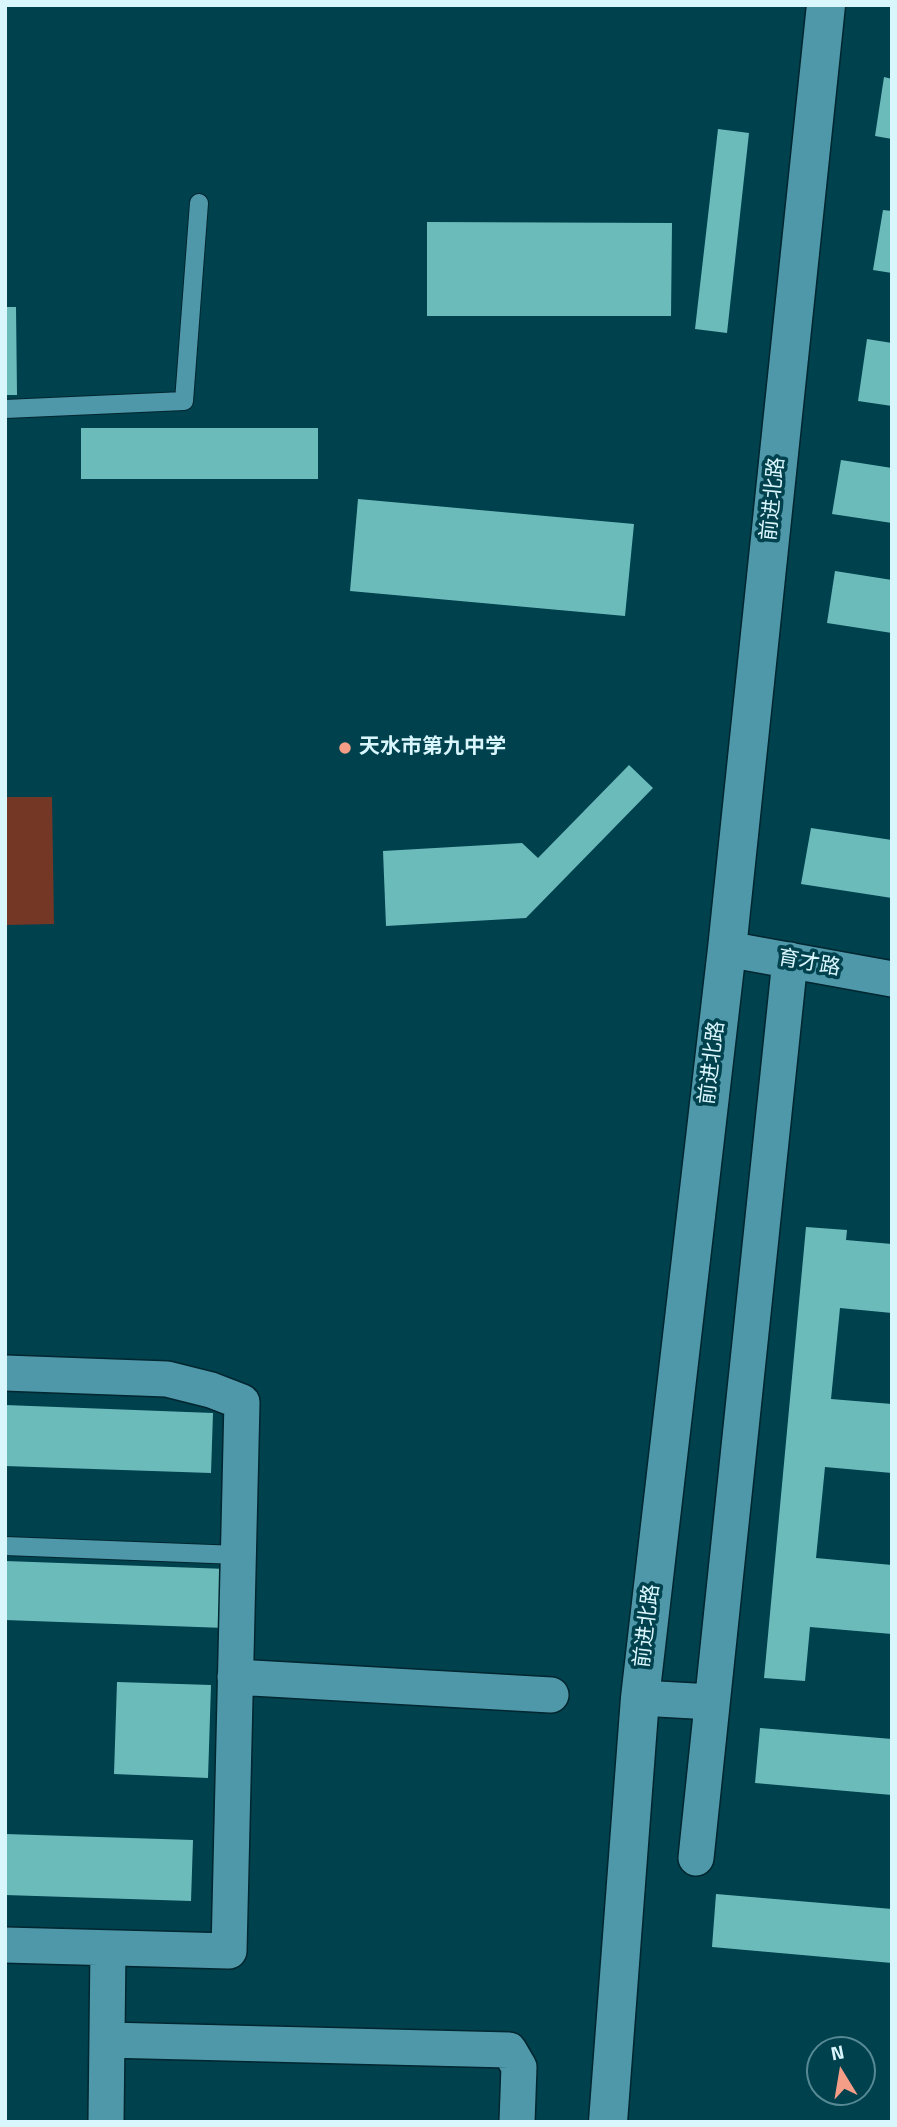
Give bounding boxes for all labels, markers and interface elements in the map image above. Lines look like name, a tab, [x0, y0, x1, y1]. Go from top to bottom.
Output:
street label: 前进北路	[757, 456, 791, 542]
place label: 天水市第九中学	[359, 735, 506, 761]
marker: 天水市第九中学	[337, 740, 353, 756]
street label: 育才路	[776, 946, 842, 982]
street label: 前进北路	[695, 1020, 731, 1106]
street label: 前进北路	[630, 1583, 666, 1669]
north arrow	[806, 2036, 876, 2106]
text: N	[828, 2036, 847, 2067]

